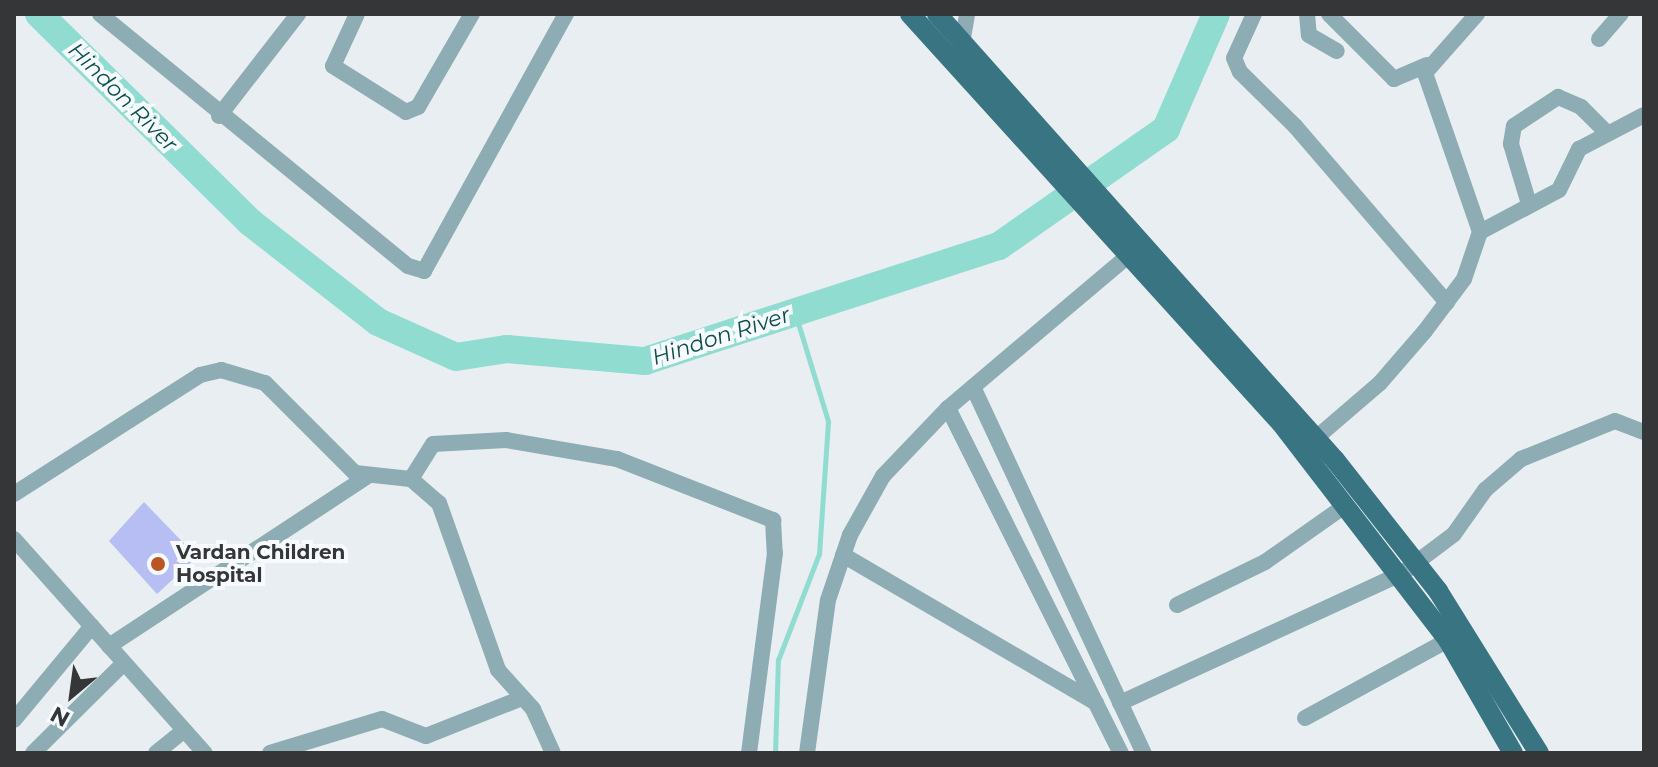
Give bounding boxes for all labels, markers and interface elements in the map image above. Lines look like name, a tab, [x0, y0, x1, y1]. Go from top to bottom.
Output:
water label: Hindon River	[63, 37, 183, 157]
water label: Hindon River	[649, 301, 793, 371]
place label: Vardan Children Hospital	[176, 540, 345, 587]
marker: Vardan Children Hospital	[147, 553, 169, 575]
north arrow	[32, 655, 112, 735]
text: N	[46, 700, 74, 733]

